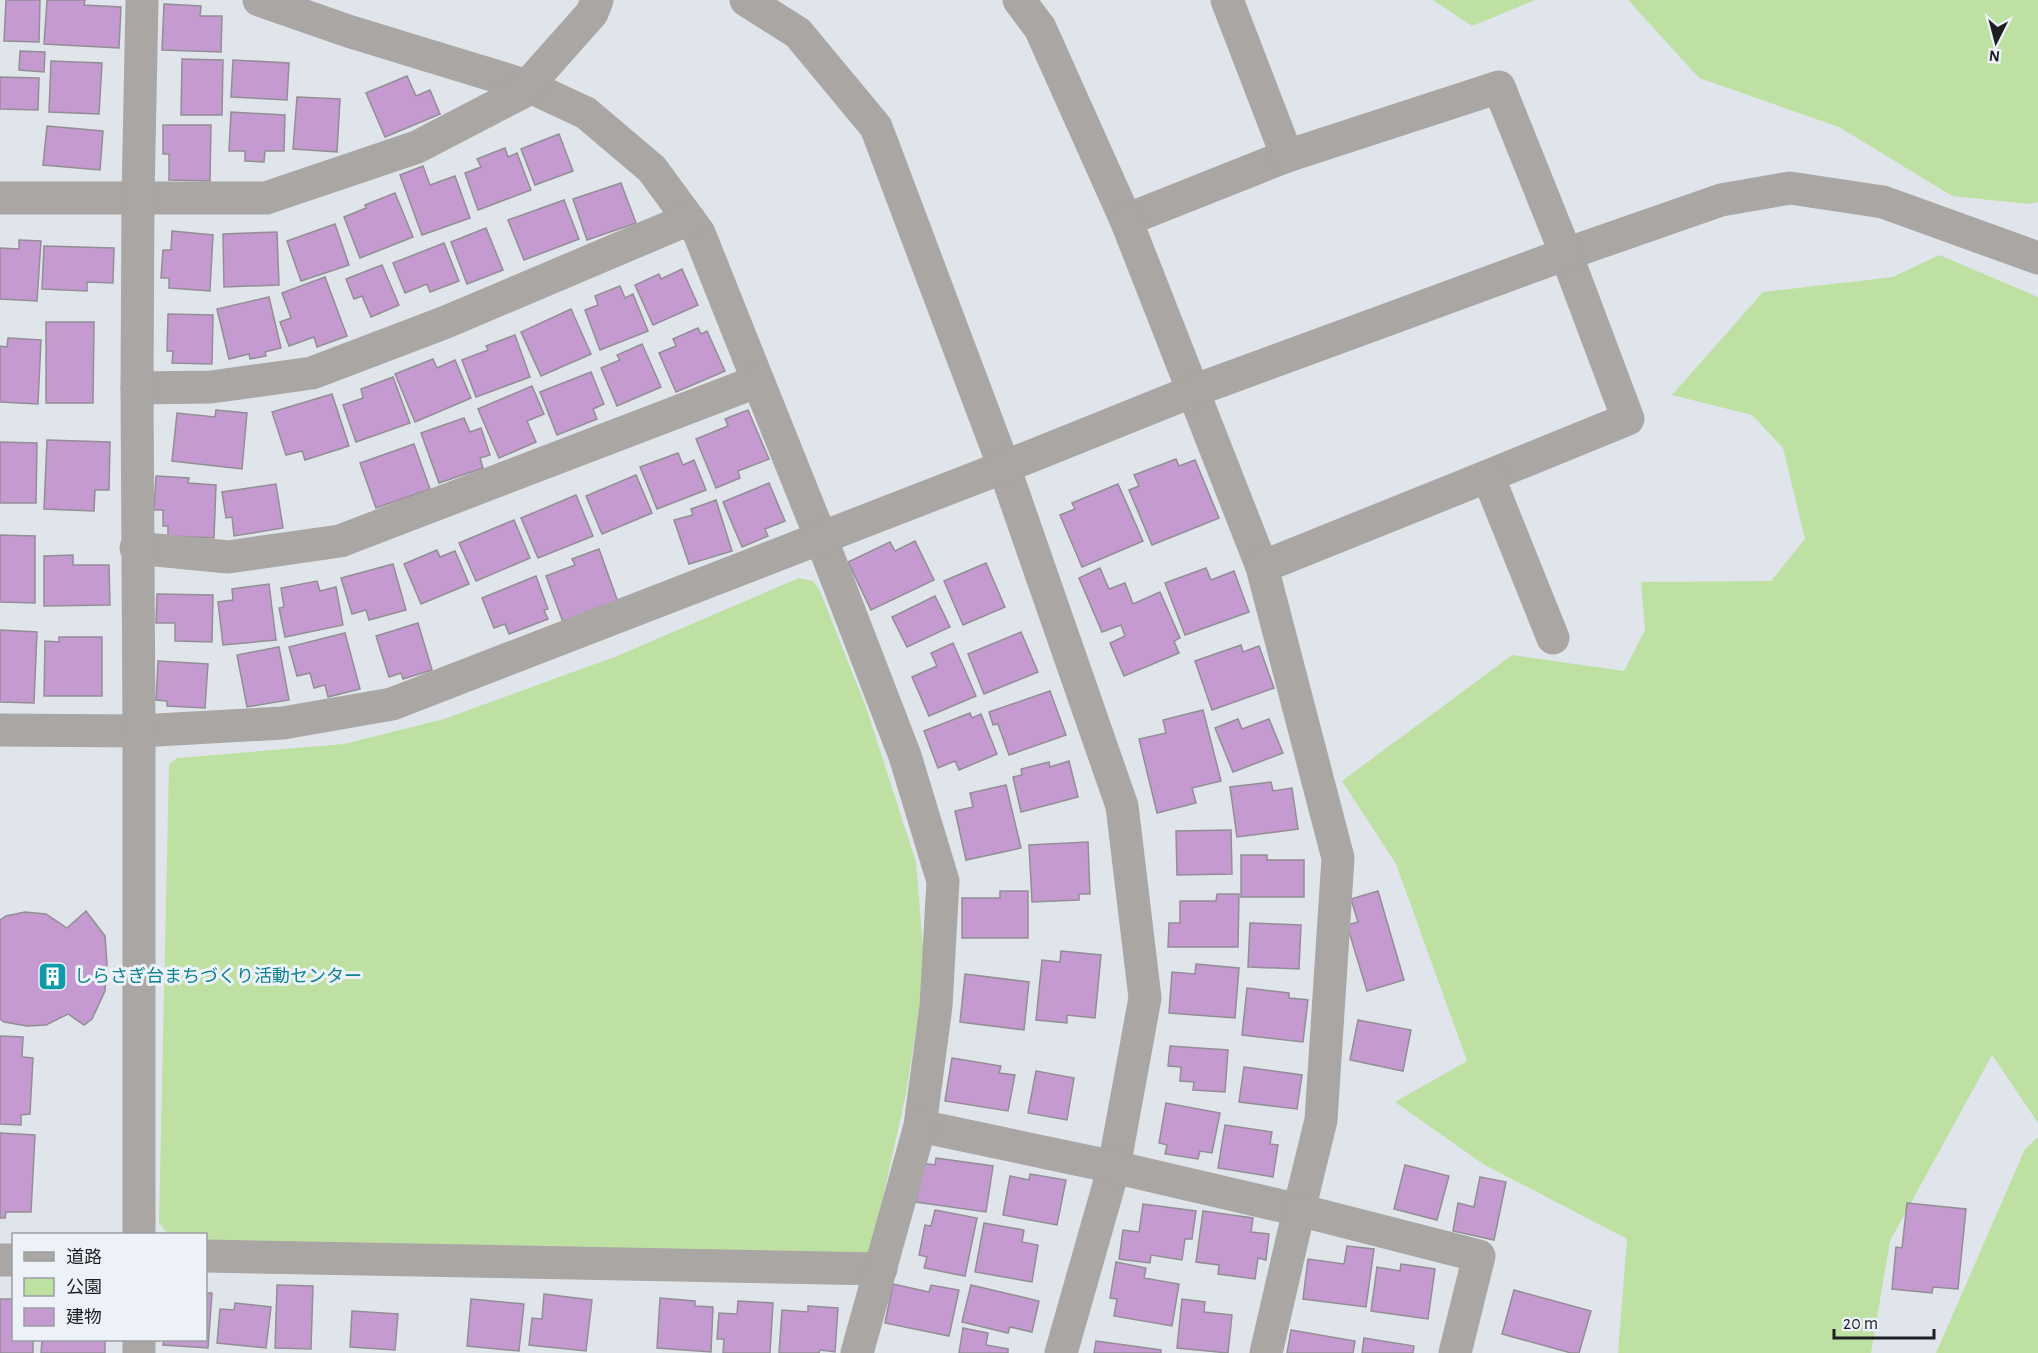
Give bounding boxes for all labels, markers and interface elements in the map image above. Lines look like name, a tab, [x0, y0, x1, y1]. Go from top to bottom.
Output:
north arrow	[1966, 12, 2026, 72]
text: N	[1988, 47, 2001, 64]
building icon: しらさぎ台まちづくり活動センター	[37, 961, 69, 993]
place label: しらさぎ台まちづくり活動センター	[74, 966, 362, 986]
legend	[12, 1233, 207, 1341]
text: 道路	[66, 1247, 102, 1267]
text: 公園	[66, 1278, 102, 1297]
scale bar	[1834, 1302, 1934, 1340]
text: 建物	[66, 1307, 102, 1327]
text: 20 m	[1843, 1315, 1878, 1333]

